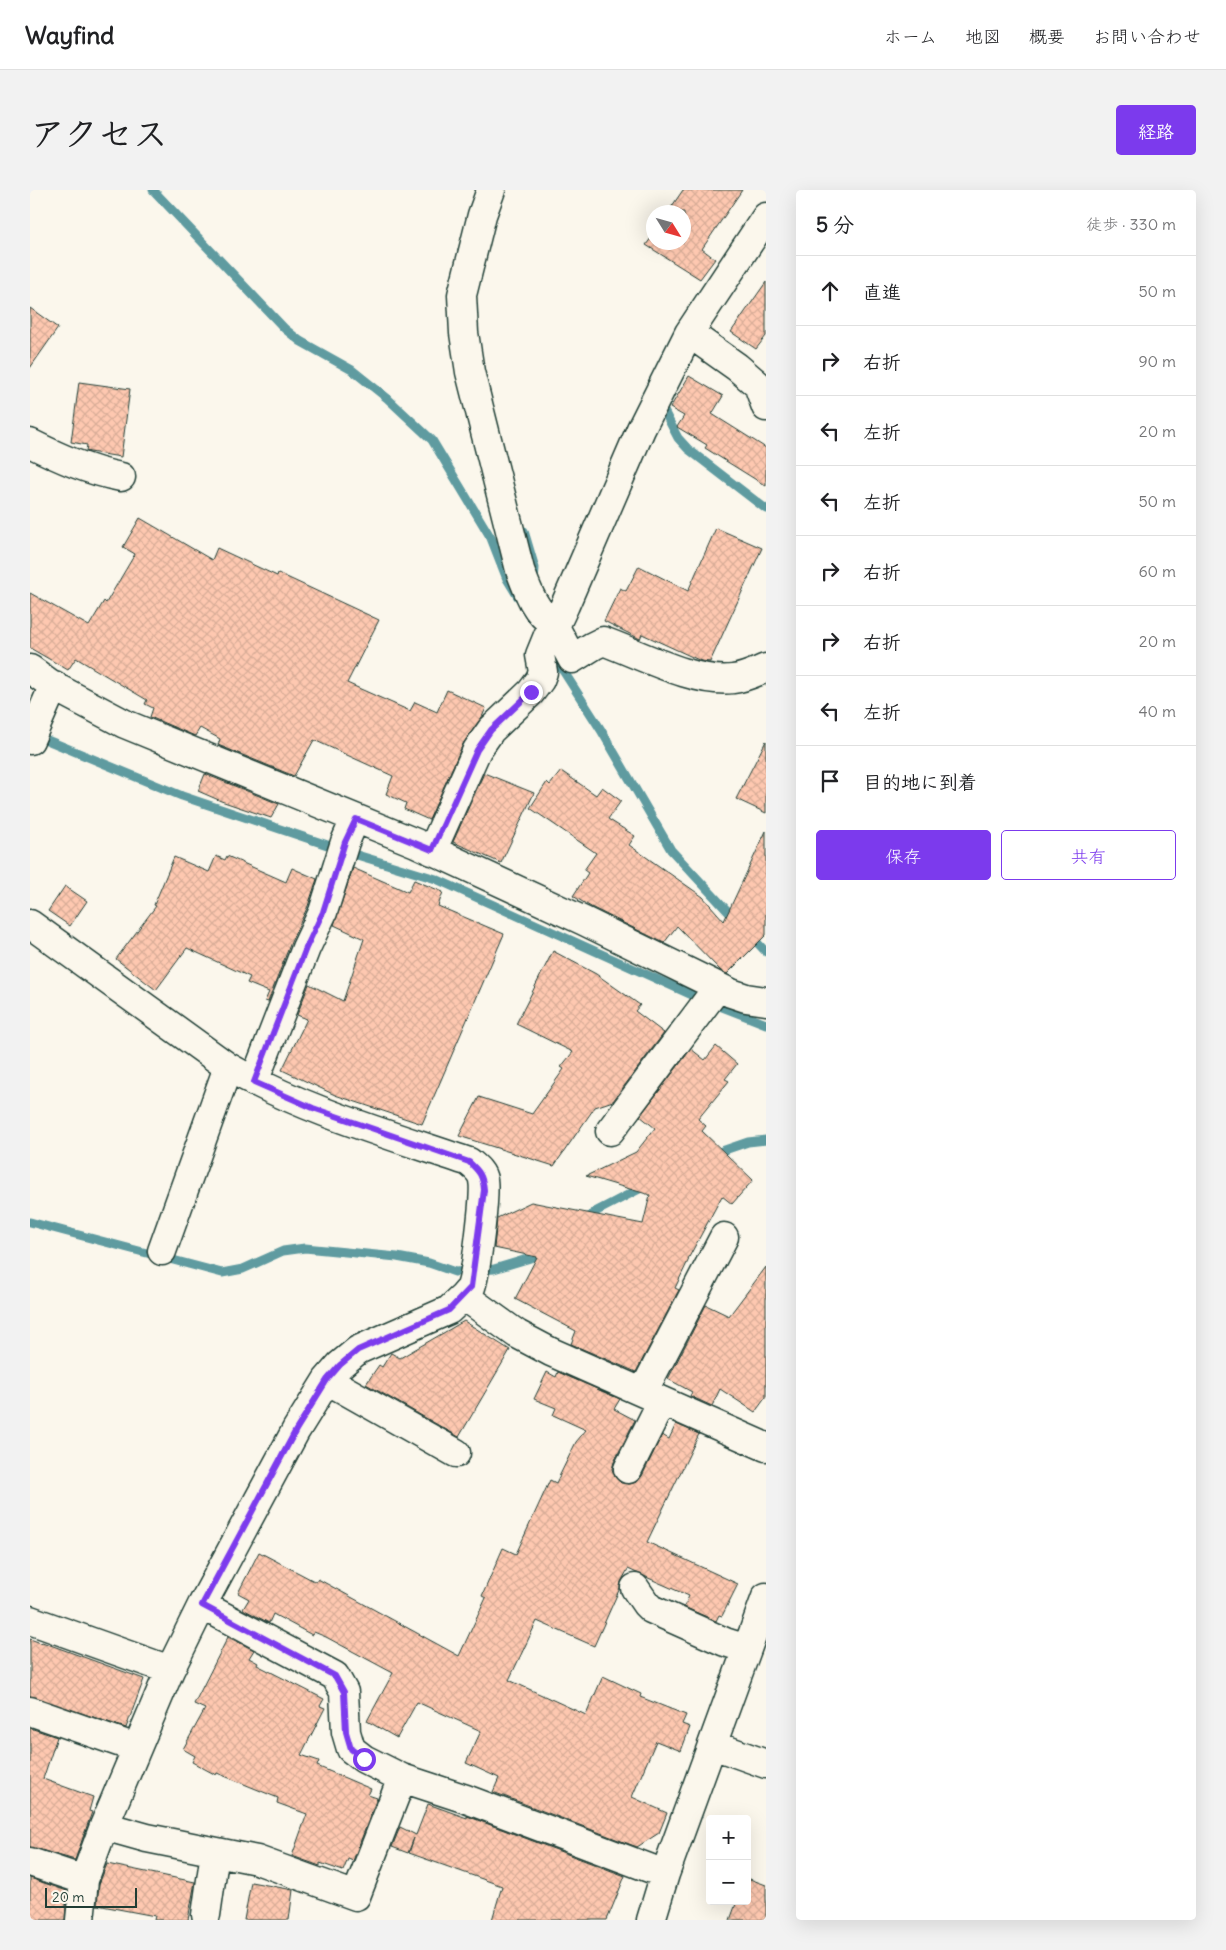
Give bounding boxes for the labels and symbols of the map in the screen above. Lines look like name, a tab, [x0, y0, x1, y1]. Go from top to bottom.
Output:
north arrow	[646, 205, 691, 250]
route end	[520, 681, 543, 704]
route start	[353, 1748, 376, 1771]
scale bar	[45, 1885, 138, 1908]

